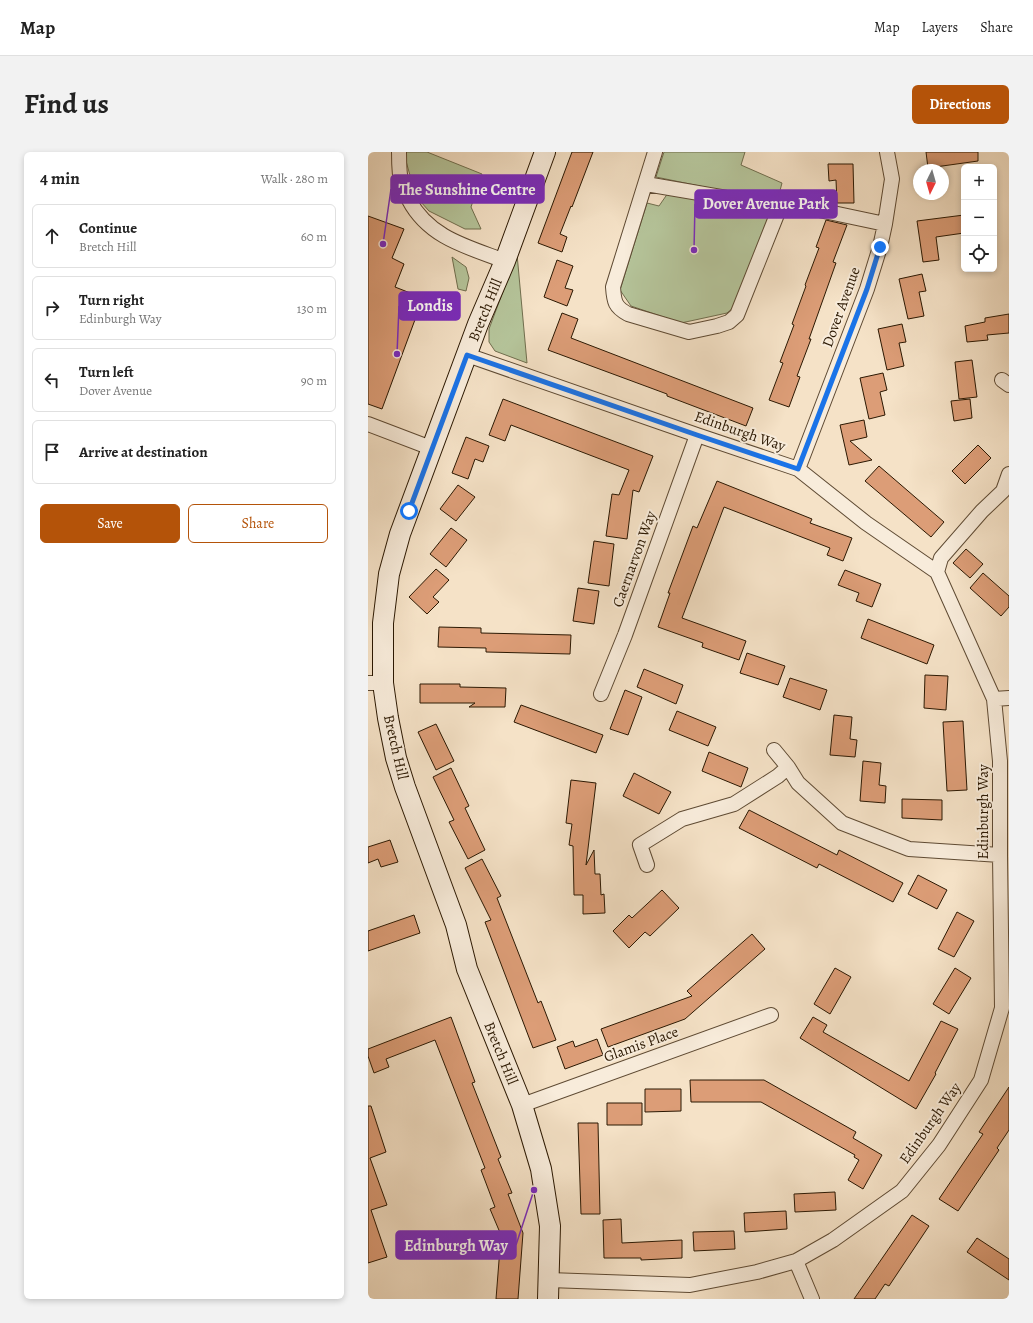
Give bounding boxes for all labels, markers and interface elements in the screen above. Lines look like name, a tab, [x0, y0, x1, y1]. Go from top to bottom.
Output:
text: Map	[20, 15, 55, 41]
text: Map	[874, 18, 900, 37]
text: Layers	[922, 18, 958, 37]
text: Share	[980, 18, 1013, 37]
text: Find us	[24, 85, 109, 123]
button: Directions	[912, 85, 1009, 124]
north arrow	[913, 164, 949, 200]
map controls	[961, 164, 997, 272]
button: +	[961, 164, 997, 200]
text: 4 min	[40, 167, 80, 190]
text: Walk · 280 m	[261, 170, 328, 187]
callout: The Sunshine Centre	[391, 175, 544, 203]
text: The Sunshine Centre	[398, 179, 536, 201]
callout: Dover Avenue Park	[695, 190, 837, 218]
text: Dover Avenue Park	[703, 193, 830, 215]
button: −	[961, 200, 997, 236]
text: Continue	[79, 218, 137, 238]
icon: ahead	[41, 225, 63, 247]
text: 60 m	[301, 228, 327, 245]
button: locate	[961, 236, 997, 272]
text: Bretch Hill	[79, 238, 136, 255]
route end	[871, 238, 889, 256]
street label: Dover Avenue	[817, 264, 865, 350]
street label: Bretch Hill	[463, 275, 507, 344]
text: Turn right	[79, 290, 144, 310]
callout: Londis	[399, 292, 460, 320]
text: Londis	[407, 295, 453, 317]
icon: right	[41, 297, 63, 319]
text: 130 m	[297, 300, 327, 317]
text: Edinburgh Way	[79, 310, 161, 327]
text: Turn left	[79, 362, 134, 382]
icon: left	[41, 369, 63, 391]
text: 90 m	[301, 372, 327, 389]
text: Dover Avenue	[79, 382, 152, 399]
street label: Edinburgh Way	[692, 406, 789, 456]
icon: arrive	[41, 441, 63, 463]
text: Arrive at destination	[79, 442, 208, 462]
route start	[400, 502, 418, 520]
button: Save	[40, 504, 180, 543]
button: Share	[188, 504, 328, 543]
street label: Caernarvon Way	[607, 508, 661, 610]
street label: Bretch Hill	[379, 713, 413, 782]
street label: Edinburgh Way	[973, 764, 993, 860]
street label: Bretch Hill	[479, 1019, 523, 1088]
street label: Glamis Place	[601, 1021, 681, 1067]
street label: Edinburgh Way	[895, 1078, 966, 1168]
callout: Edinburgh Way	[396, 1231, 516, 1259]
text: Edinburgh Way	[404, 1235, 508, 1257]

